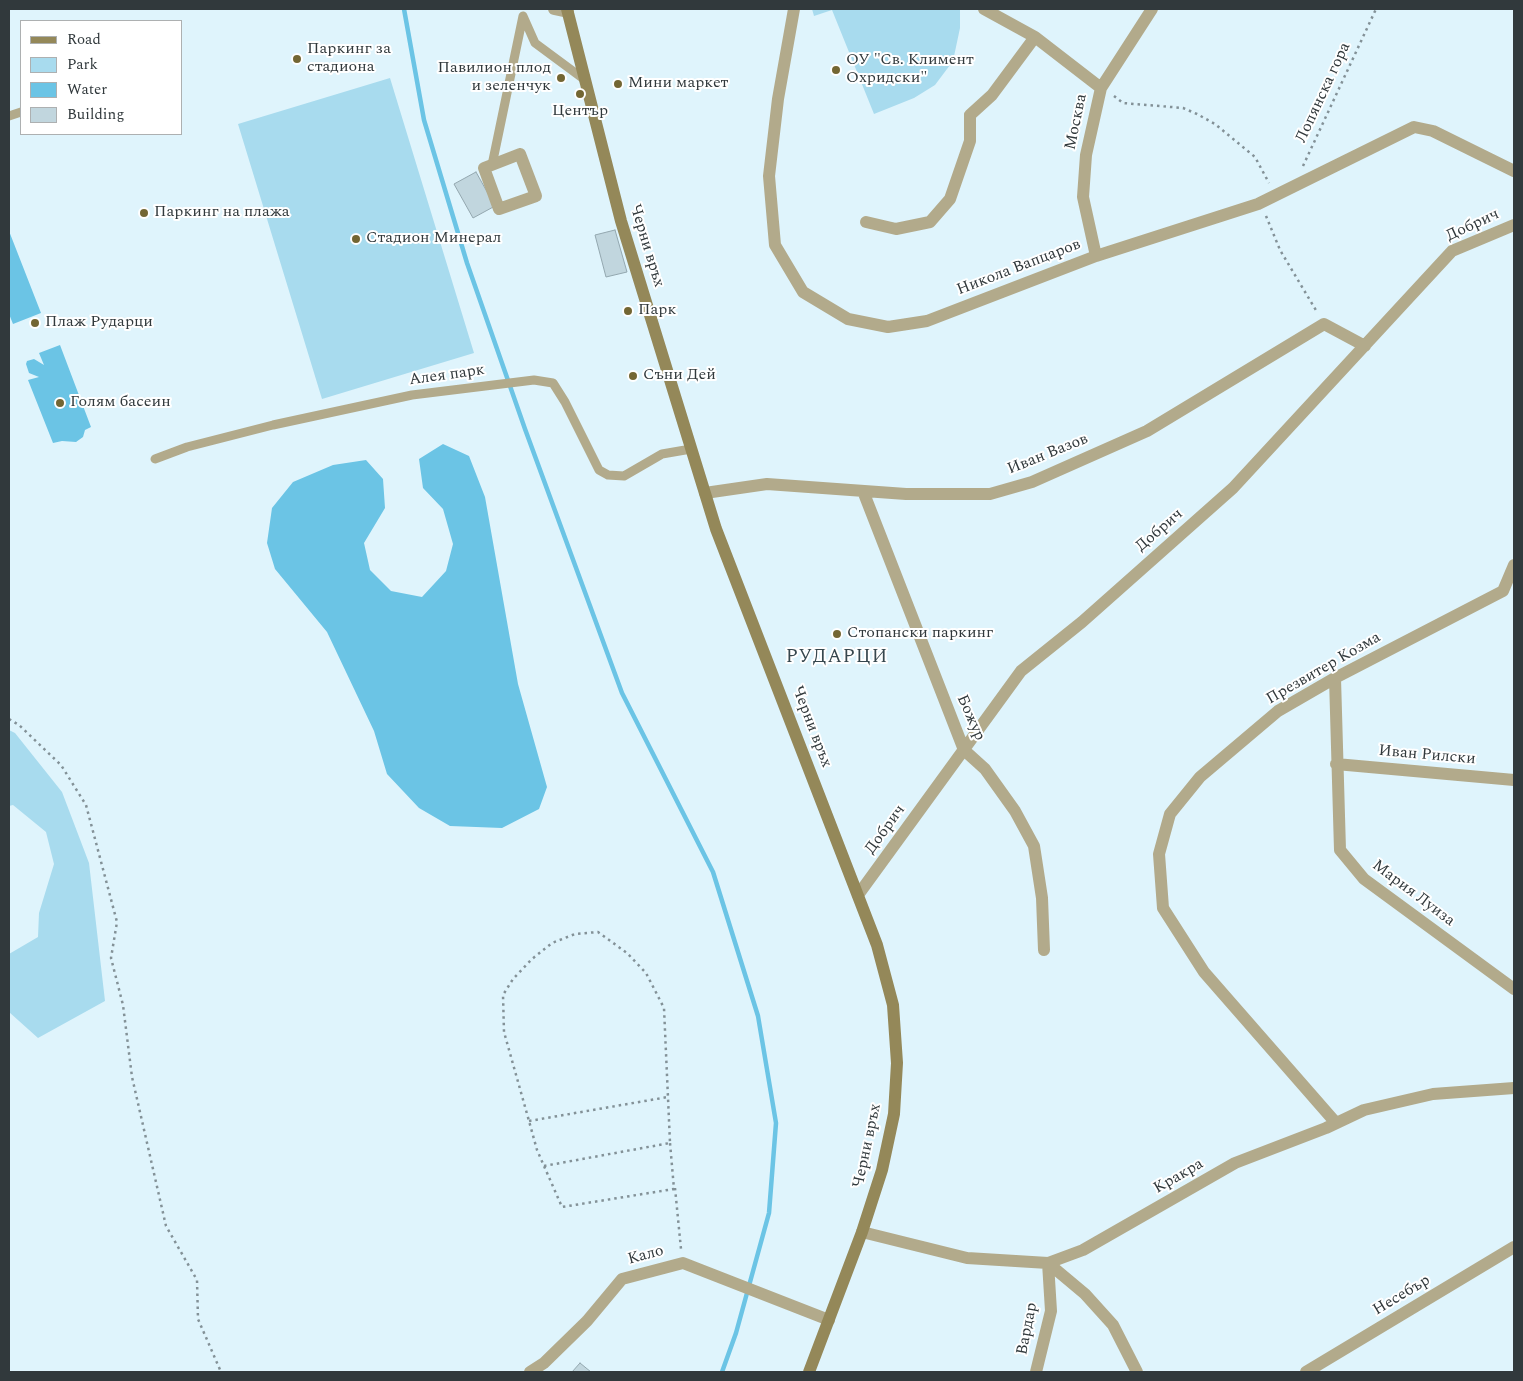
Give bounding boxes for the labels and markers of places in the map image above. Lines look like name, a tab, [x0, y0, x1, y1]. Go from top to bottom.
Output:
place label: Паркинг за стадиона	[307, 40, 391, 78]
place label: ОУ "Св. Климент Охридски"	[846, 51, 974, 89]
marker: Паркинг за стадиона	[291, 53, 303, 65]
place label: Павилион плод и зеленчук	[438, 59, 551, 97]
marker: ОУ "Св. Климент Охридски"	[830, 64, 842, 76]
marker: Павилион плод и зеленчук	[555, 72, 567, 84]
place label: Мини маркет	[628, 74, 728, 94]
marker: Мини маркет	[612, 78, 624, 90]
marker: Център	[574, 88, 586, 100]
place label: Център	[552, 102, 608, 122]
place label: Паркинг на плажа	[154, 203, 290, 223]
marker: Паркинг на плажа	[138, 207, 150, 219]
place label: Стадион Минерал	[366, 229, 501, 249]
marker: Стадион Минерал	[350, 233, 362, 245]
place label: Парк	[638, 301, 676, 321]
marker: Парк	[622, 305, 634, 317]
place label: Плаж Рударци	[45, 313, 153, 333]
marker: Плаж Рударци	[29, 317, 41, 329]
place label: Съни Дей	[643, 366, 716, 386]
marker: Съни Дей	[627, 370, 639, 382]
place label: Голям басеин	[70, 393, 171, 413]
marker: Голям басеин	[54, 397, 66, 409]
place label: Стопански паркинг	[847, 624, 993, 644]
marker: Стопански паркинг	[831, 628, 843, 640]

